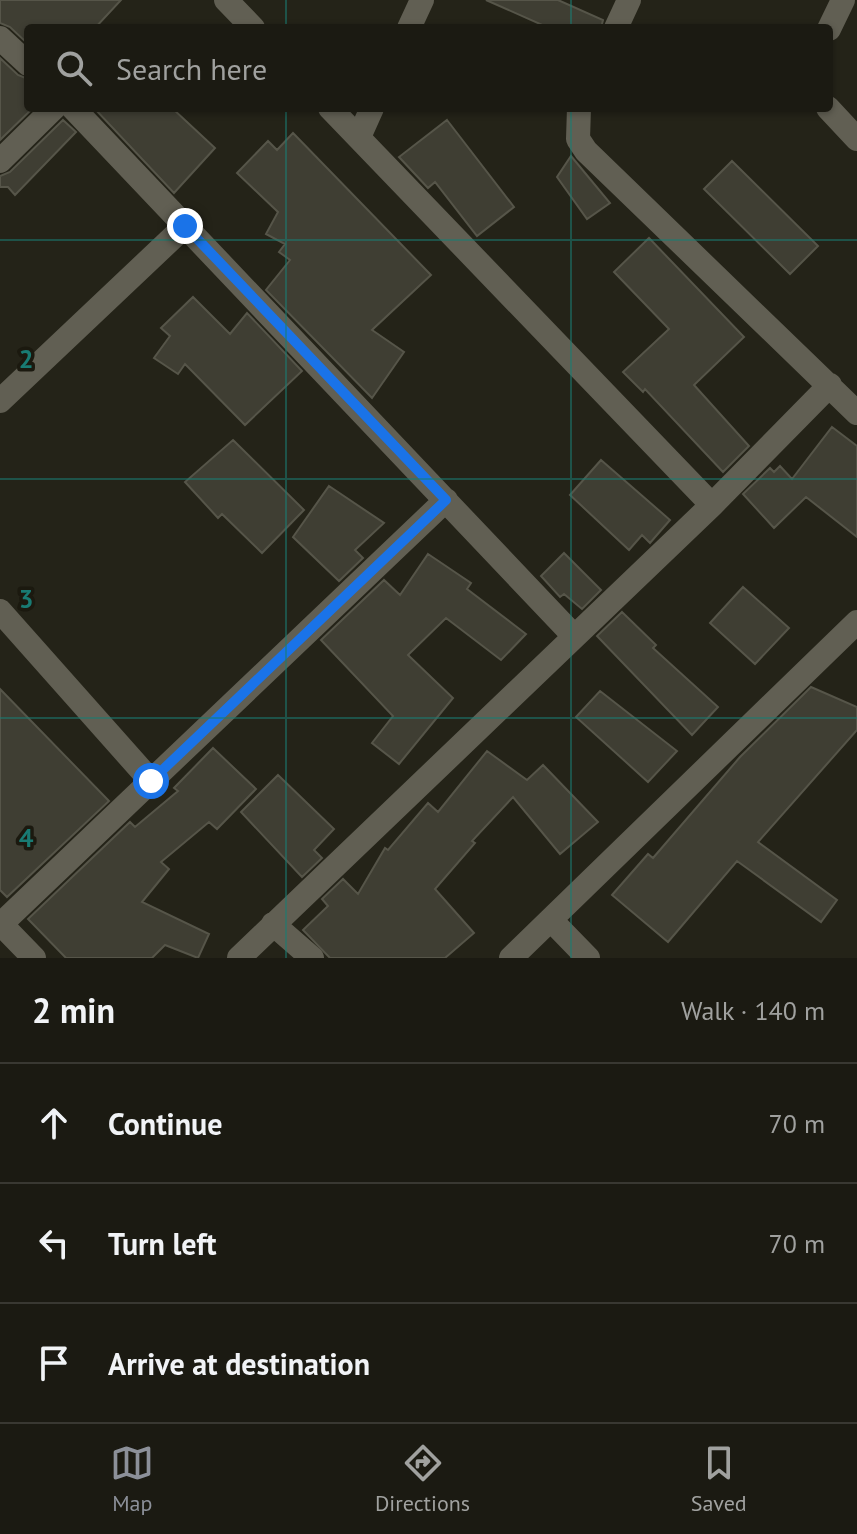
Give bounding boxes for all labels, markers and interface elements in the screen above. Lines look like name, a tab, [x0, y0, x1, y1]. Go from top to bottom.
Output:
search box	[24, 24, 833, 112]
icon: search	[52, 46, 96, 90]
text: Search here	[116, 49, 267, 88]
route end	[167, 208, 203, 244]
text: 2	[19, 342, 33, 375]
text: 3	[19, 582, 33, 615]
route start	[133, 763, 169, 799]
text: 4	[19, 821, 34, 854]
text: 2 min	[32, 988, 115, 1032]
text: Walk · 140 m	[681, 994, 825, 1027]
icon: ahead	[32, 1101, 76, 1145]
text: Continue	[108, 1104, 222, 1143]
text: 70 m	[769, 1107, 825, 1140]
icon: left	[32, 1221, 76, 1265]
text: Turn left	[108, 1224, 216, 1263]
text: 70 m	[769, 1227, 825, 1260]
icon: arrive	[32, 1341, 76, 1385]
text: Arrive at destination	[108, 1344, 370, 1383]
tab: Map	[110, 1441, 154, 1517]
tab: Directions	[375, 1441, 470, 1517]
tab: Saved	[691, 1441, 747, 1517]

